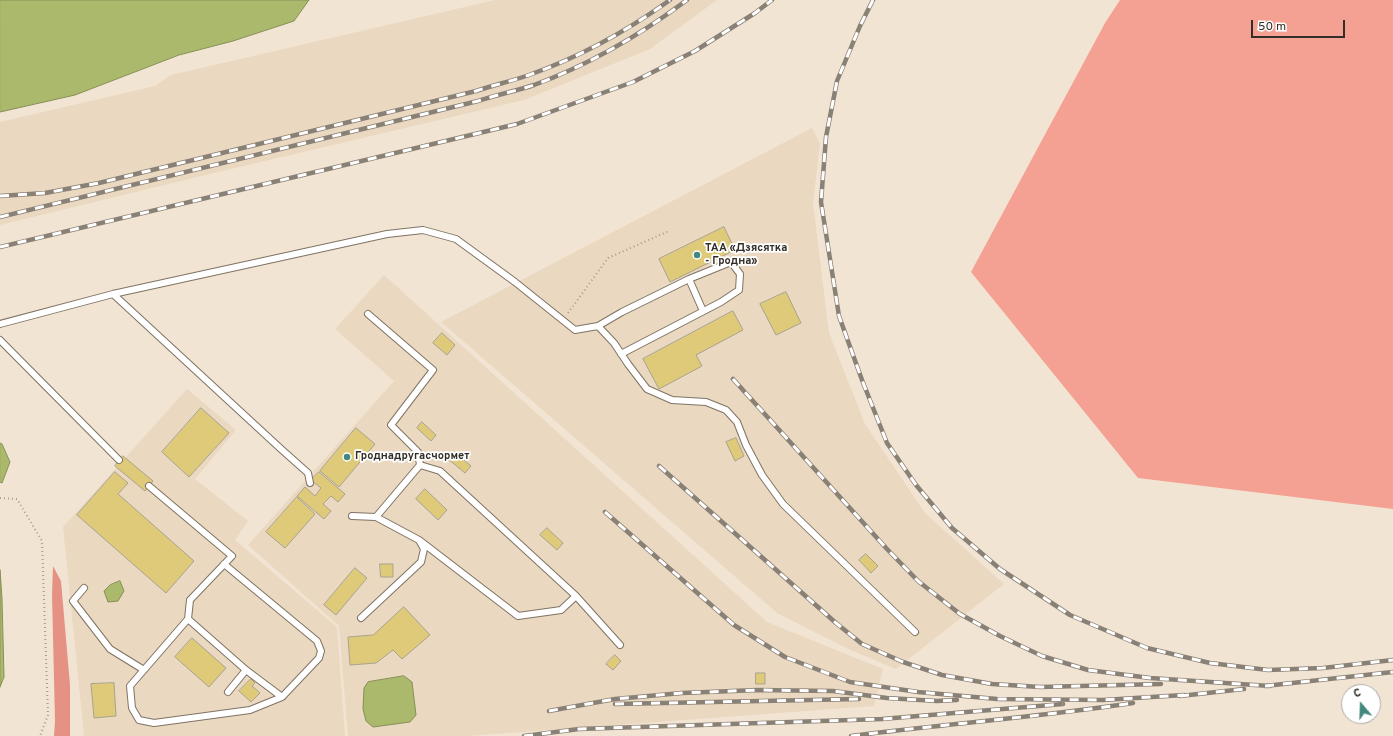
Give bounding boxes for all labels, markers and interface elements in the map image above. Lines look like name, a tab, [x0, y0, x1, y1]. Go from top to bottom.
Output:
scale bar	[1253, 12, 1347, 38]
text: 50 m	[1258, 19, 1286, 35]
place label: ТАА «Дзясятка - Гродна»	[705, 242, 787, 268]
marker: ТАА «Дзясятка - Гродна»	[692, 250, 702, 260]
place label: Гроднадругасчормет	[355, 450, 469, 464]
marker: Гроднадругасчормет	[342, 452, 352, 462]
north arrow	[1341, 684, 1381, 724]
text: С	[1352, 686, 1363, 701]

